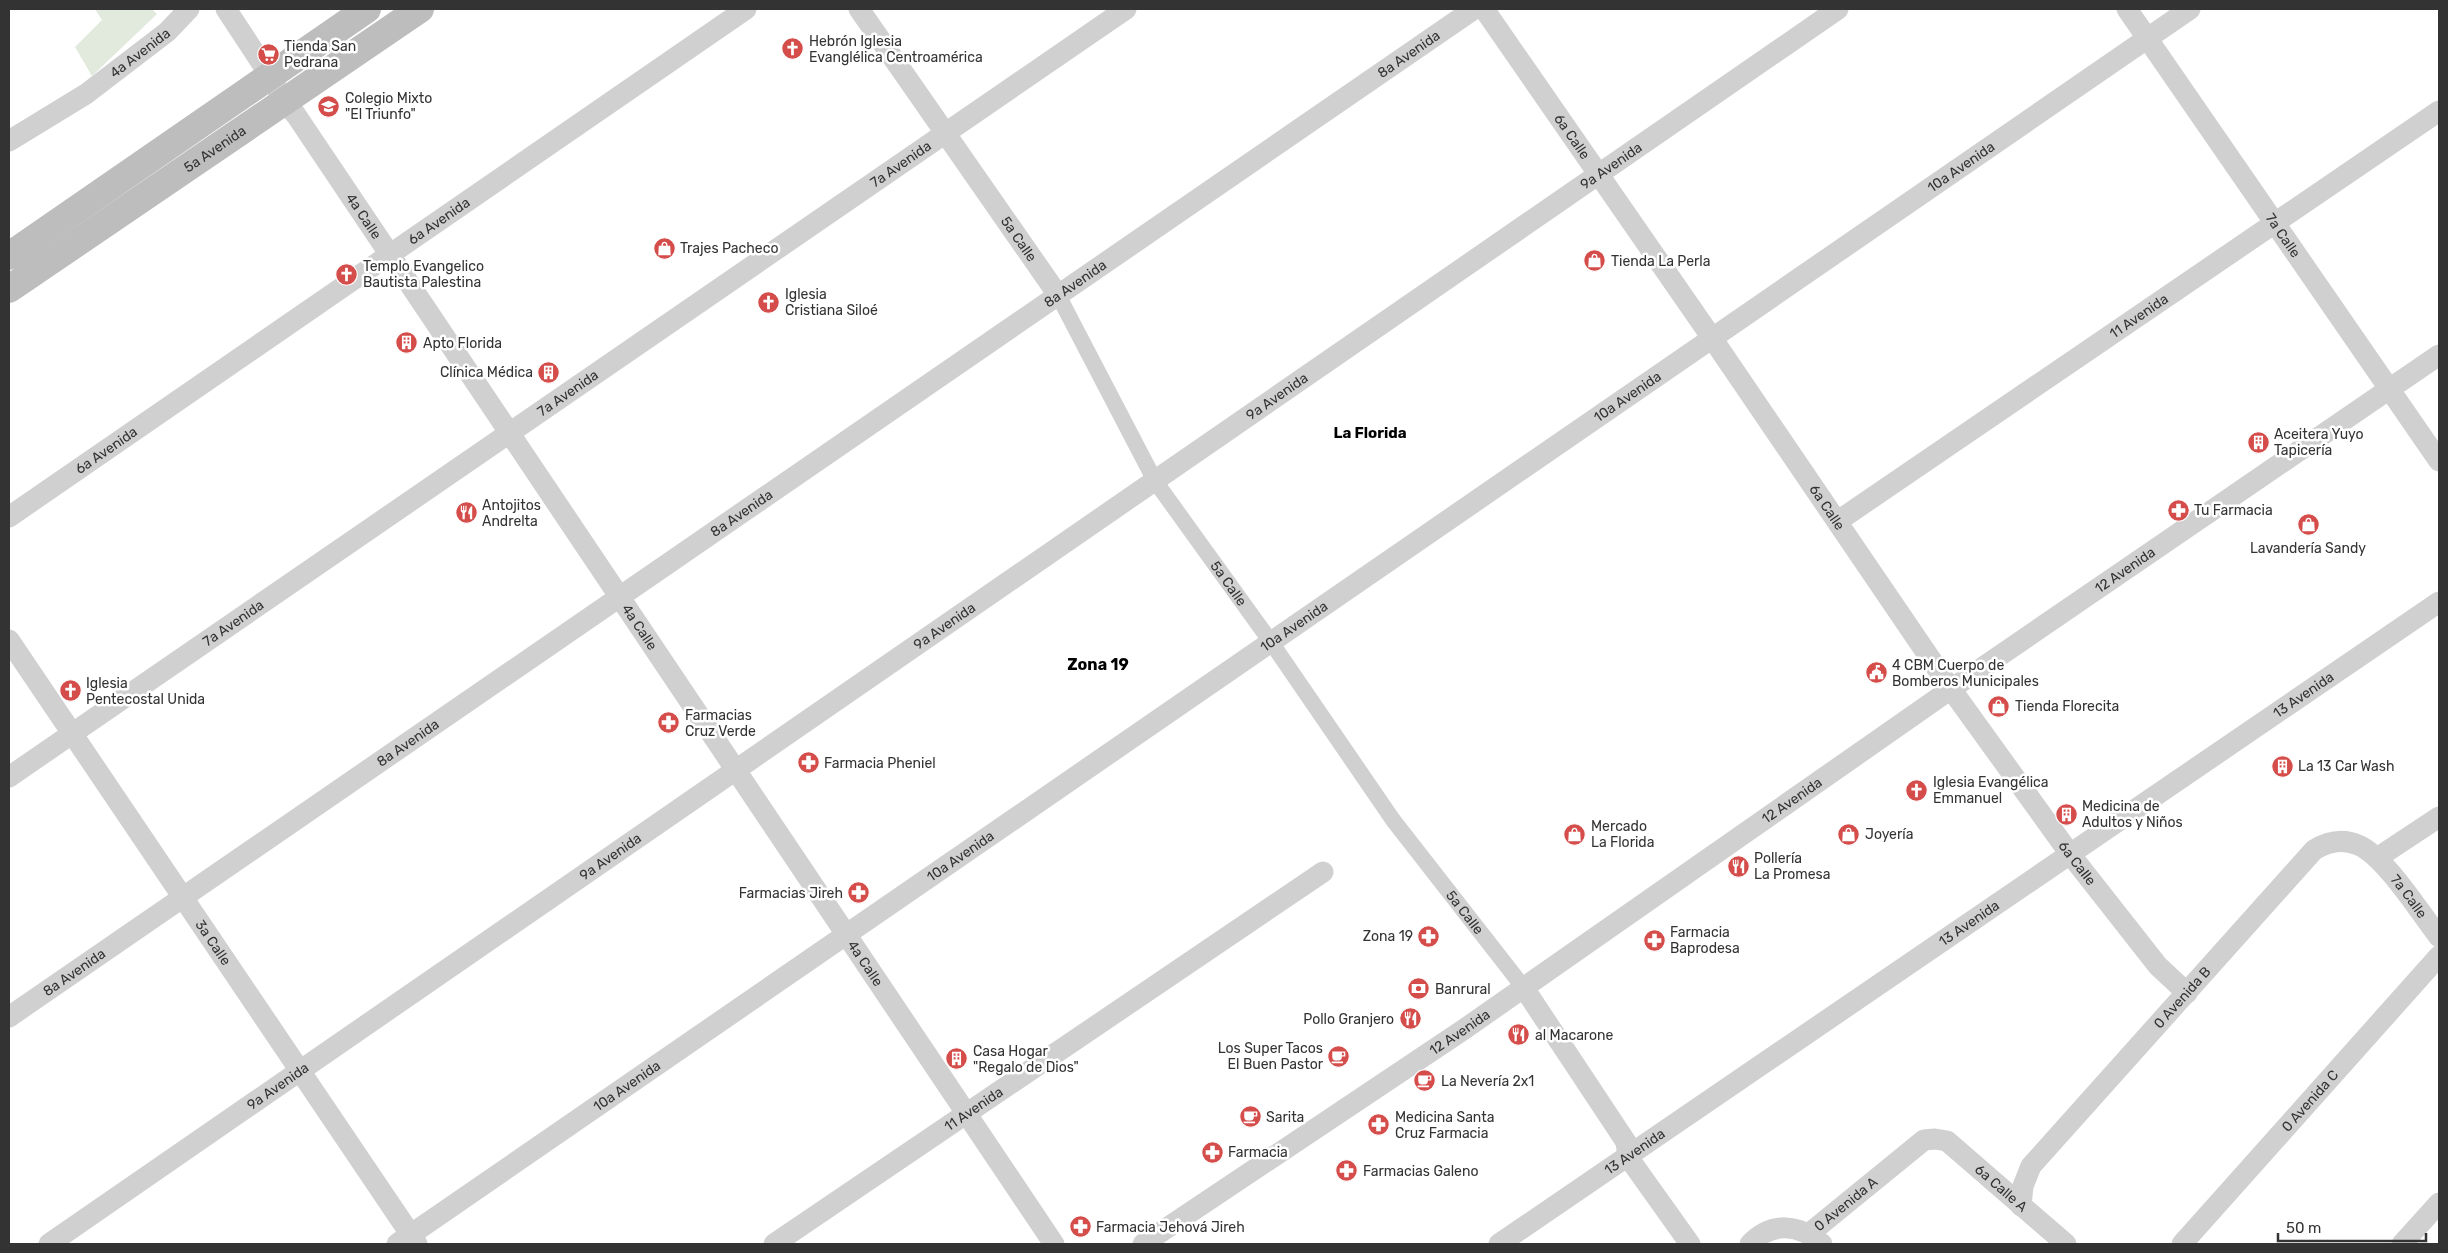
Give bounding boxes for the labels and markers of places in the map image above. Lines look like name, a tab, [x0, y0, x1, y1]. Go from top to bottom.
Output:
place label: Hebrón Iglesia Evanglélica Centroamérica	[809, 33, 983, 66]
church icon: Hebrón Iglesia Evanglélica Centroamérica	[781, 37, 805, 61]
place label: Tienda San Pedrana	[284, 38, 356, 71]
supermarket icon: Tienda San Pedrana	[256, 42, 280, 66]
place label: Colegio Mixto "El Triunfo"	[345, 90, 432, 123]
school or university icon: Colegio Mixto "El Triunfo"	[317, 94, 341, 118]
shop icon: Trajes Pacheco	[652, 236, 676, 260]
place label: Trajes Pacheco	[680, 240, 778, 257]
shop icon: Tienda La Perla	[1583, 249, 1607, 273]
place label: Tienda La Perla	[1611, 253, 1711, 270]
place label: Templo Evangelico Bautista Palestina	[363, 258, 484, 291]
church icon: Templo Evangelico Bautista Palestina	[335, 262, 359, 286]
place label: Iglesia Cristiana Siloé	[785, 286, 878, 319]
church icon: Iglesia Cristiana Siloé	[757, 290, 781, 314]
building icon: Apto Florida	[395, 331, 419, 355]
place label: Apto Florida	[423, 335, 502, 352]
building icon: Clínica Médica	[537, 360, 561, 384]
place label: Clínica Médica	[440, 364, 533, 381]
place label: Aceitera Yuyo Tapicería	[2274, 426, 2364, 459]
building icon: Aceitera Yuyo Tapicería	[2246, 430, 2270, 454]
place label: Antojitos Andrelta	[482, 497, 541, 530]
pharmacy icon: Tu Farmacia	[2166, 498, 2190, 522]
restaurant icon: Antojitos Andrelta	[454, 501, 478, 525]
place label: Tu Farmacia	[2194, 502, 2273, 519]
shop icon: Lavandería Sandy	[2296, 513, 2320, 537]
place label: Lavandería Sandy	[2250, 540, 2366, 557]
place label: 4 CBM Cuerpo de Bomberos Municipales	[1892, 657, 2039, 690]
public building icon: 4 CBM Cuerpo de Bomberos Municipales	[1864, 661, 1888, 685]
place label: Iglesia Pentecostal Unida	[86, 675, 205, 708]
church icon: Iglesia Pentecostal Unida	[58, 679, 82, 703]
shop icon: Tienda Florecita	[1987, 694, 2011, 718]
place label: Tienda Florecita	[2015, 698, 2119, 715]
place label: Farmacias Cruz Verde	[685, 707, 756, 740]
pharmacy icon: Farmacias Cruz Verde	[657, 711, 681, 735]
pharmacy icon: Farmacia Pheniel	[796, 751, 820, 775]
building icon: La 13 Car Wash	[2270, 754, 2294, 778]
place label: Farmacia Pheniel	[824, 755, 936, 772]
place label: La 13 Car Wash	[2298, 758, 2394, 775]
place label: Iglesia Evangélica Emmanuel	[1933, 774, 2049, 807]
church icon: Iglesia Evangélica Emmanuel	[1905, 778, 1929, 802]
place label: Medicina de Adultos y Niños	[2082, 798, 2183, 831]
building icon: Medicina de Adultos y Niños	[2054, 802, 2078, 826]
place label: Mercado La Florida	[1591, 818, 1654, 851]
shop icon: Mercado La Florida	[1563, 822, 1587, 846]
shop icon: Joyería	[1837, 822, 1861, 846]
place label: Joyería	[1865, 826, 1913, 843]
place label: Pollería La Promesa	[1754, 850, 1830, 883]
restaurant icon: Pollería La Promesa	[1726, 854, 1750, 878]
pharmacy icon: Farmacias Jireh	[847, 881, 871, 905]
place label: Farmacias Jireh	[739, 885, 843, 902]
pharmacy icon: Zona 19	[1417, 924, 1441, 948]
place label: Farmacia Baprodesa	[1670, 924, 1740, 957]
place label: Zona 19	[1363, 928, 1413, 945]
pharmacy icon: Farmacia Baprodesa	[1642, 928, 1666, 952]
bank icon: Banrural	[1407, 977, 1431, 1001]
place label: Banrural	[1435, 981, 1491, 998]
restaurant icon: Pollo Granjero	[1398, 1007, 1422, 1031]
place label: Pollo Granjero	[1303, 1011, 1394, 1028]
restaurant icon: al Macarone	[1507, 1023, 1531, 1047]
place label: al Macarone	[1535, 1027, 1614, 1044]
place label: Los Super Tacos El Buen Pastor	[1218, 1040, 1324, 1073]
place label: Casa Hogar "Regalo de Dios"	[973, 1043, 1079, 1076]
cafe icon: Los Super Tacos El Buen Pastor	[1327, 1044, 1351, 1068]
building icon: Casa Hogar "Regalo de Dios"	[945, 1047, 969, 1071]
cafe icon: La Nevería 2x1	[1413, 1069, 1437, 1093]
place label: La Nevería 2x1	[1441, 1073, 1534, 1090]
cafe icon: Sarita	[1238, 1105, 1262, 1129]
place label: Sarita	[1266, 1109, 1304, 1126]
place label: Medicina Santa Cruz Farmacia	[1395, 1109, 1494, 1142]
pharmacy icon: Medicina Santa Cruz Farmacia	[1367, 1113, 1391, 1137]
pharmacy icon: Farmacia	[1200, 1140, 1224, 1164]
place label: Farmacia	[1228, 1144, 1288, 1161]
pharmacy icon: Farmacias Galeno	[1335, 1159, 1359, 1183]
place label: Farmacias Galeno	[1363, 1163, 1478, 1180]
pharmacy icon: Farmacia Jehová Jireh	[1068, 1215, 1092, 1239]
place label: Farmacia Jehová Jireh	[1096, 1219, 1245, 1236]

